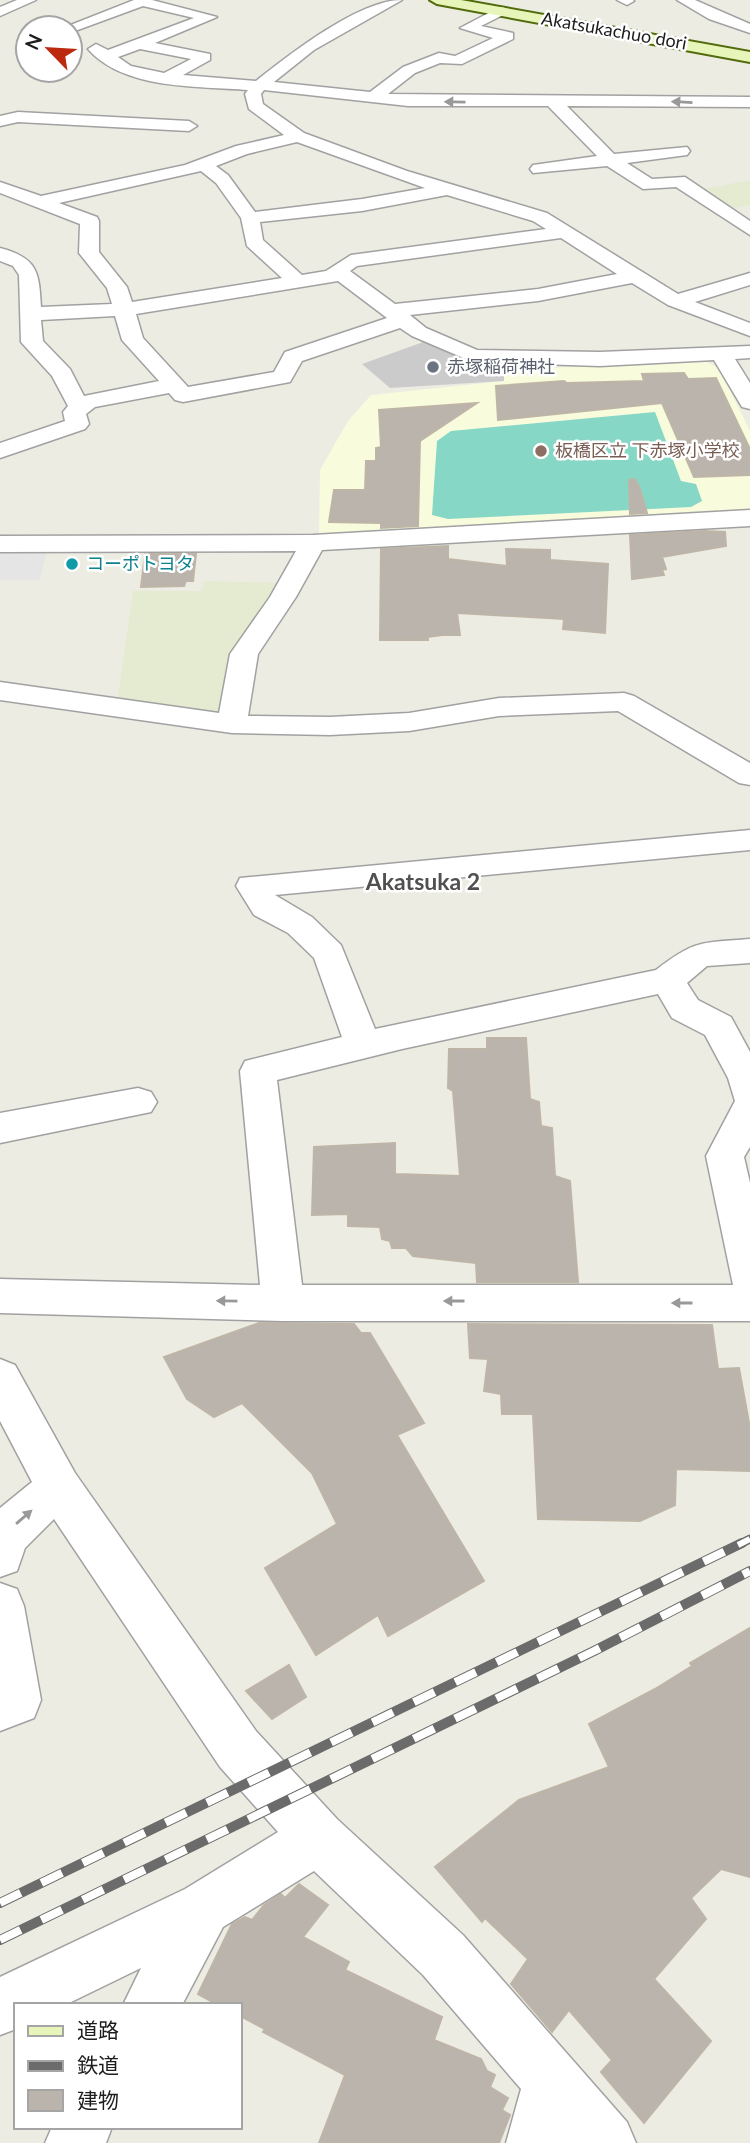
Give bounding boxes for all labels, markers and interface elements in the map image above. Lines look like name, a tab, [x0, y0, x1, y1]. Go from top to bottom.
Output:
street label: Akatsukachuo dori	[540, 6, 689, 54]
north arrow	[14, 14, 84, 84]
text: N	[20, 30, 47, 53]
one-way arrow	[443, 96, 465, 108]
one-way arrow	[671, 96, 693, 107]
place label: 赤塚稲荷神社	[447, 355, 555, 377]
marker: 赤塚稲荷神社	[425, 359, 441, 375]
place label: 板橋区立 下赤塚小学校	[555, 439, 740, 461]
marker: 板橋区立 下赤塚小学校	[533, 443, 549, 459]
place label: コーポトヨタ	[86, 552, 194, 574]
marker: コーポトヨタ	[64, 556, 80, 572]
district label: Akatsuka 2	[365, 867, 480, 895]
one-way arrow	[443, 1295, 465, 1307]
one-way arrow	[216, 1296, 238, 1307]
one-way arrow	[671, 1297, 693, 1308]
one-way arrow	[15, 1510, 32, 1525]
legend	[14, 2003, 242, 2129]
text: 道路	[77, 2017, 119, 2042]
text: 鉄道	[77, 2052, 119, 2077]
text: 建物	[77, 2087, 119, 2112]

